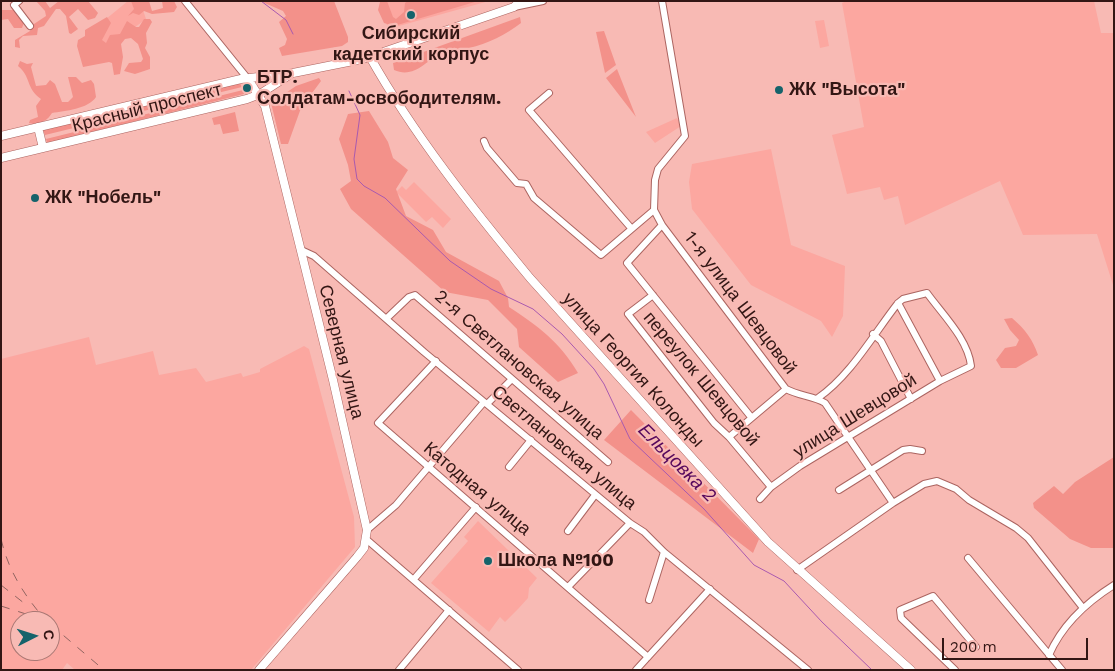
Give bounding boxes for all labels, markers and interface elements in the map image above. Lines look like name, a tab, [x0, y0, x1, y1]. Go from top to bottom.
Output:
marker: Сибирский кадетский корпус	[405, 9, 417, 21]
place label: Сибирский кадетский корпус	[333, 23, 489, 66]
place label: БТР. Солдатам-освободителям.	[257, 67, 501, 110]
street label: Красный проспект	[70, 79, 224, 137]
place label: ЖК "Высота"	[789, 79, 905, 101]
marker: БТР. Солдатам-освободителям.	[241, 82, 253, 94]
marker: ЖК "Высота"	[773, 84, 785, 96]
place label: ЖК "Нобель"	[45, 187, 161, 209]
marker: ЖК "Нобель"	[29, 192, 41, 204]
street label: 1-я улица Шевцовой	[679, 227, 801, 379]
street label: Северная улица	[314, 283, 368, 421]
street label: 2-я Светлановская улица	[430, 286, 608, 444]
street label: улица Георгия Колонды	[558, 288, 708, 452]
street label: переулок Шевцовой	[639, 308, 763, 450]
street label: улица Шевцовой	[789, 369, 921, 463]
street label: Светлановская улица	[487, 381, 641, 515]
water label: Ельцовка 2	[633, 419, 721, 507]
street label: Катодная улица	[419, 438, 535, 540]
place label: Школа №100	[498, 550, 614, 572]
marker: Школа №100	[482, 555, 494, 567]
north arrow	[10, 611, 60, 661]
scale bar	[945, 628, 1091, 660]
text: С	[41, 629, 57, 641]
text: 200 m	[950, 638, 997, 656]

